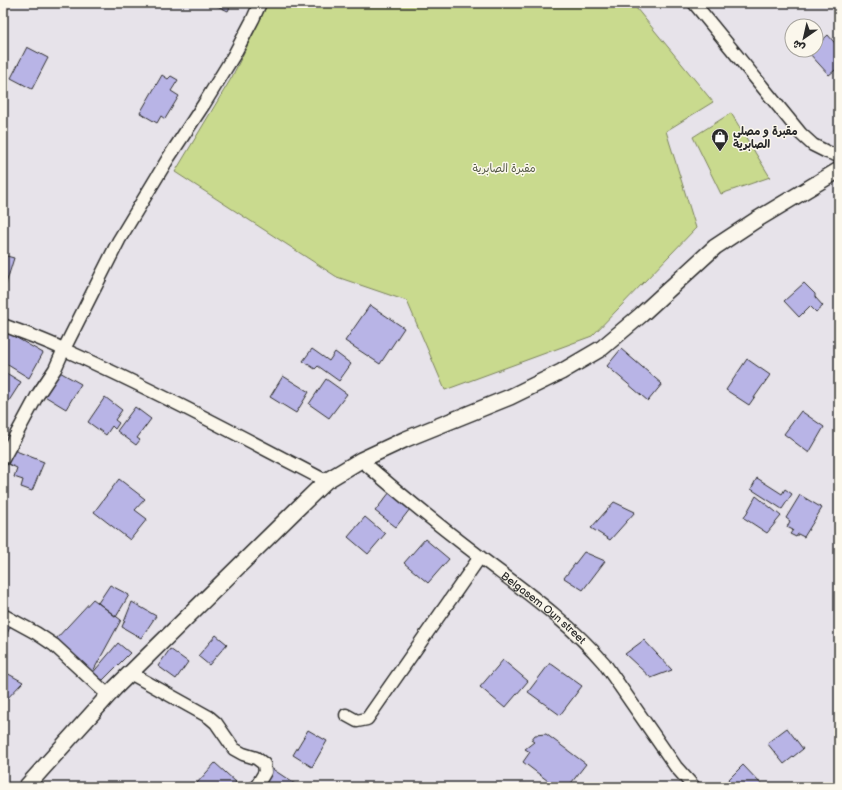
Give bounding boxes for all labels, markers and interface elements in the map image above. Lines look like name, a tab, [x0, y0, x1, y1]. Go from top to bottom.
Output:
north arrow	[784, 18, 824, 58]
text: ش	[790, 37, 807, 55]
place label: مقبرة و مصلى الصابرية	[733, 125, 798, 151]
shop icon: مقبرة و مصلى الصابرية	[710, 127, 730, 152]
park label: مقبرة الصابرية	[472, 162, 536, 176]
street label: Belgasem Oun street	[498, 569, 589, 647]

